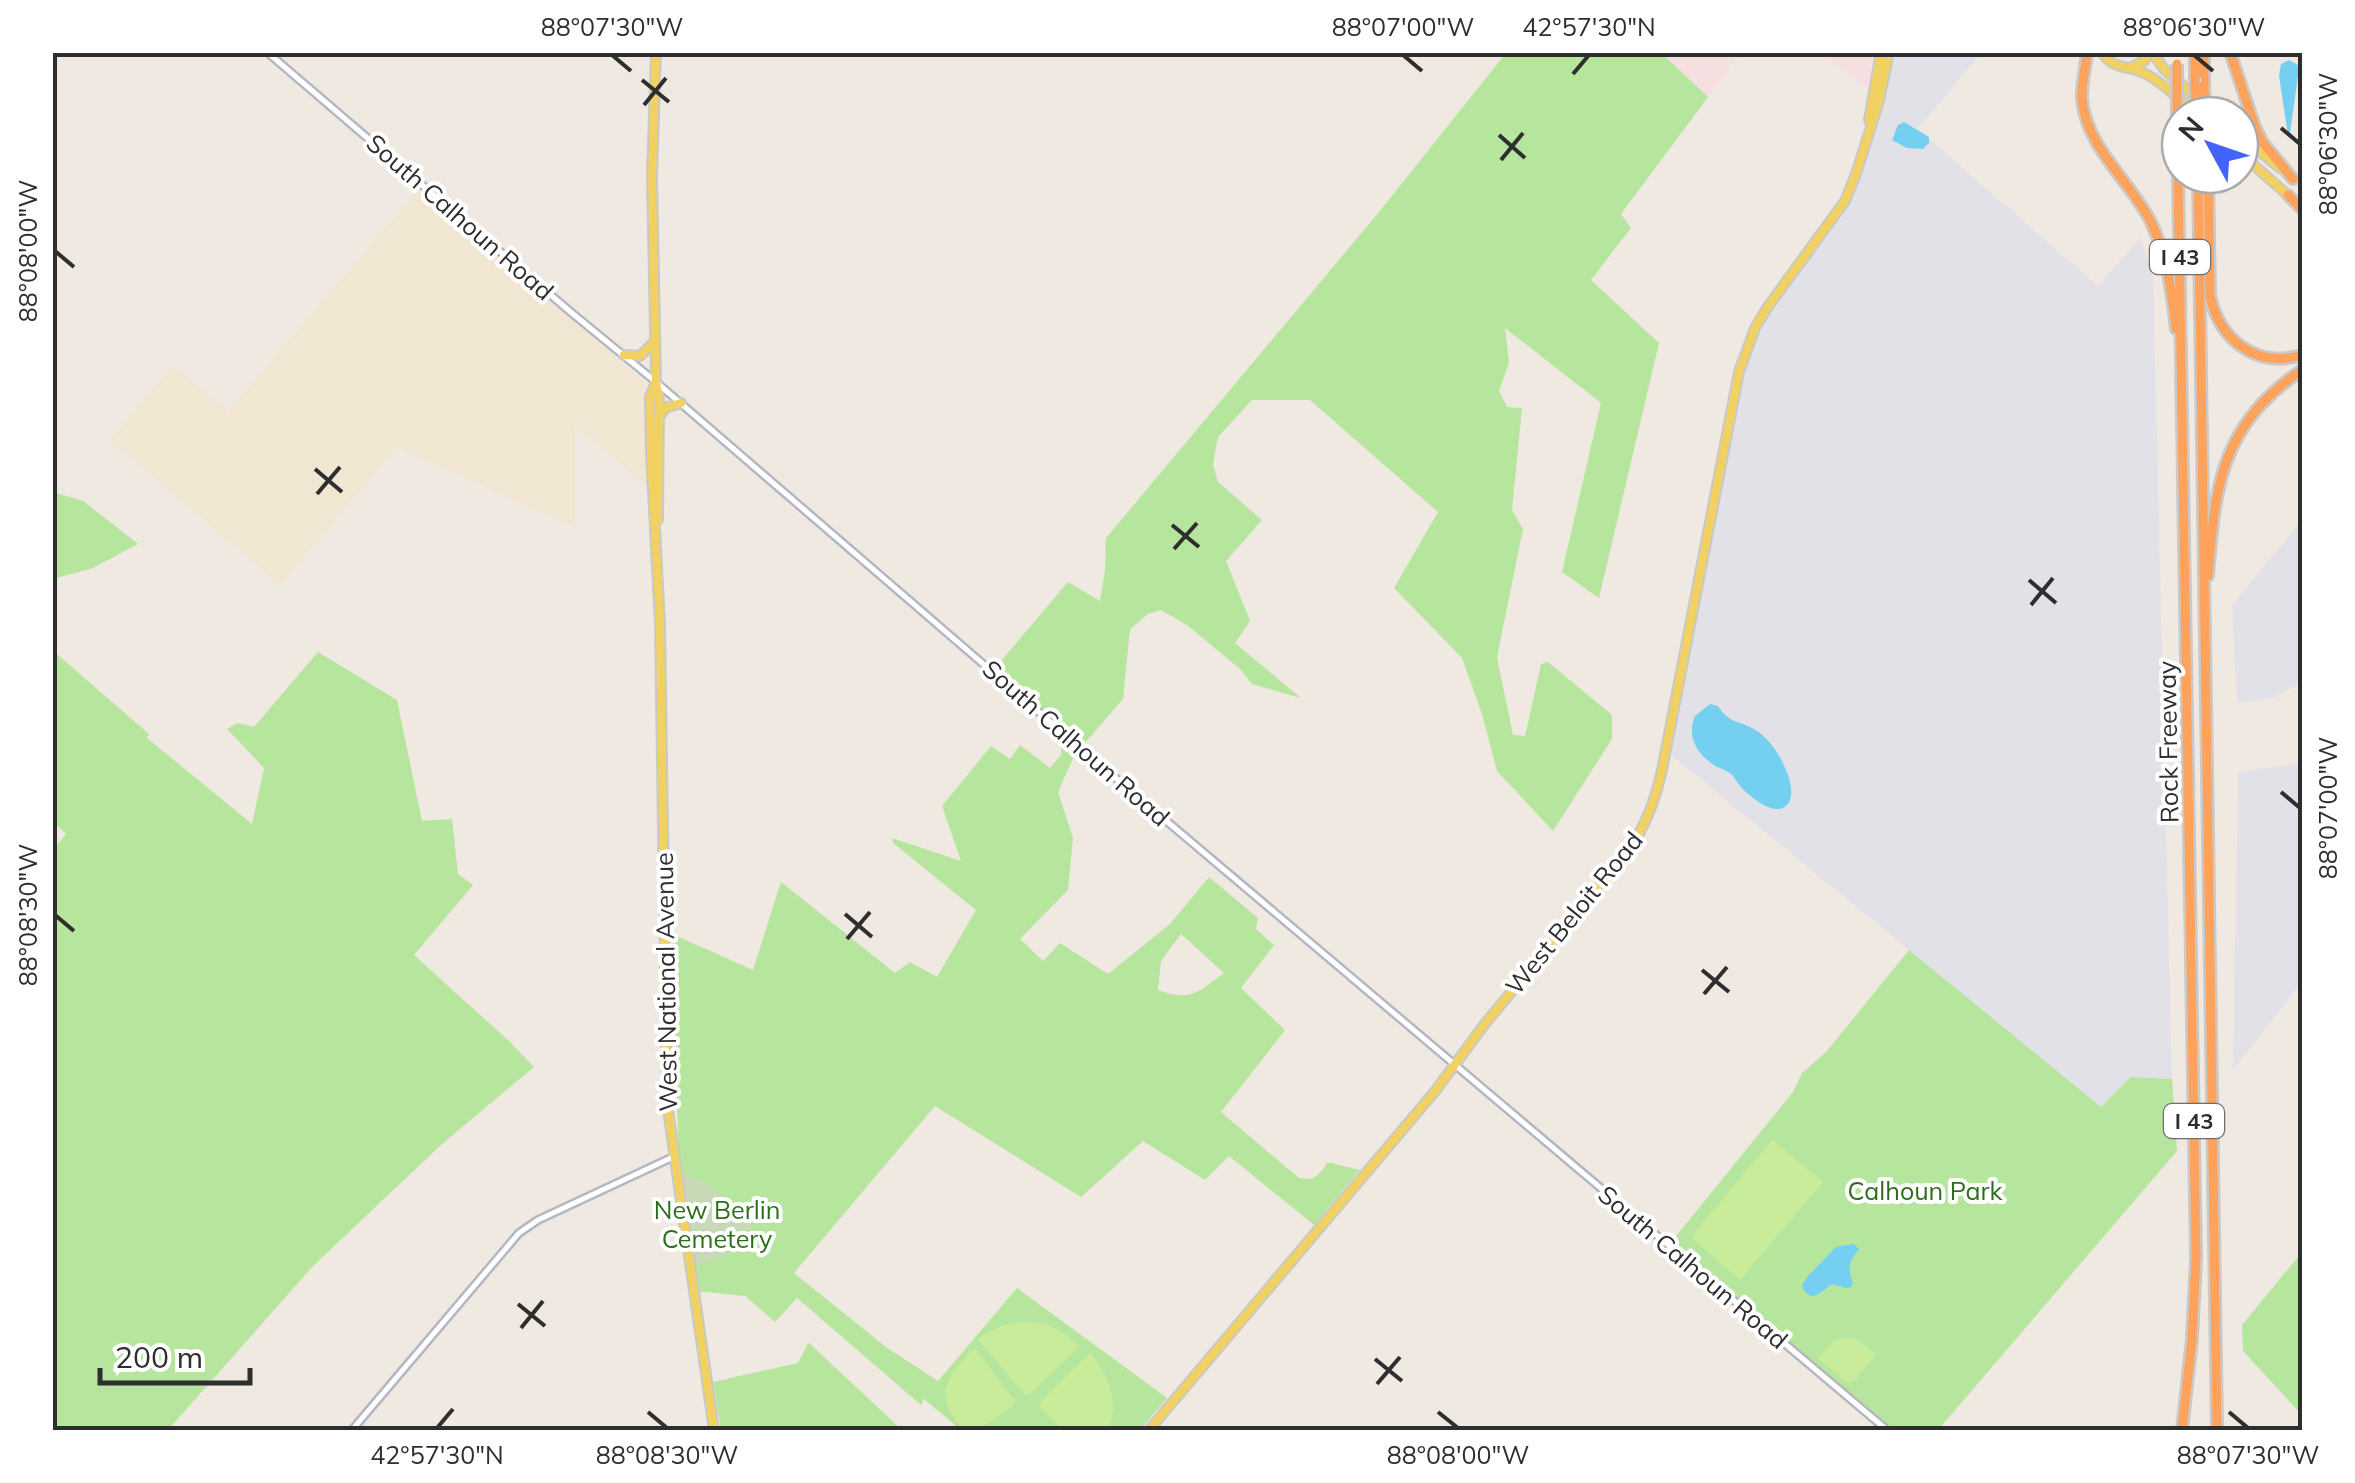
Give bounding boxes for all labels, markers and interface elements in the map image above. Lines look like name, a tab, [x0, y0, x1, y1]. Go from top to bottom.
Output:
text: 88°07'30"W	[541, 11, 683, 42]
text: 88°07'00"W	[1332, 11, 1474, 42]
text: 42°57'30"N	[1522, 11, 1656, 42]
text: 88°06'30"W	[2123, 11, 2265, 42]
text: 88°06'30"W	[2312, 73, 2343, 215]
north arrow	[2160, 95, 2260, 195]
text: N	[2170, 109, 2211, 148]
street label: South Calhoun Road	[360, 127, 560, 306]
text: 88°08'00"W	[12, 180, 43, 322]
road number: I 43	[2150, 240, 2210, 274]
street label: South Calhoun Road	[976, 653, 1176, 832]
street label: Rock Freeway	[2151, 661, 2184, 823]
text: 88°07'00"W	[2312, 737, 2343, 879]
street label: West Beloit Road	[1498, 825, 1649, 1000]
text: 88°08'30"W	[12, 844, 43, 986]
street label: West National Avenue	[648, 852, 683, 1112]
road number: I 43	[2164, 1104, 2224, 1138]
park label: Calhoun Park	[1848, 1175, 2004, 1206]
street label: South Calhoun Road	[1592, 1178, 1794, 1355]
park label: New Berlin Cemetery	[654, 1194, 780, 1254]
scale bar	[100, 1323, 250, 1385]
text: 200 m	[115, 1338, 203, 1376]
text: 42°57'30"N	[370, 1439, 504, 1470]
text: 88°08'30"W	[596, 1439, 738, 1470]
text: 88°08'00"W	[1387, 1439, 1529, 1470]
text: 88°07'30"W	[2177, 1439, 2319, 1470]

